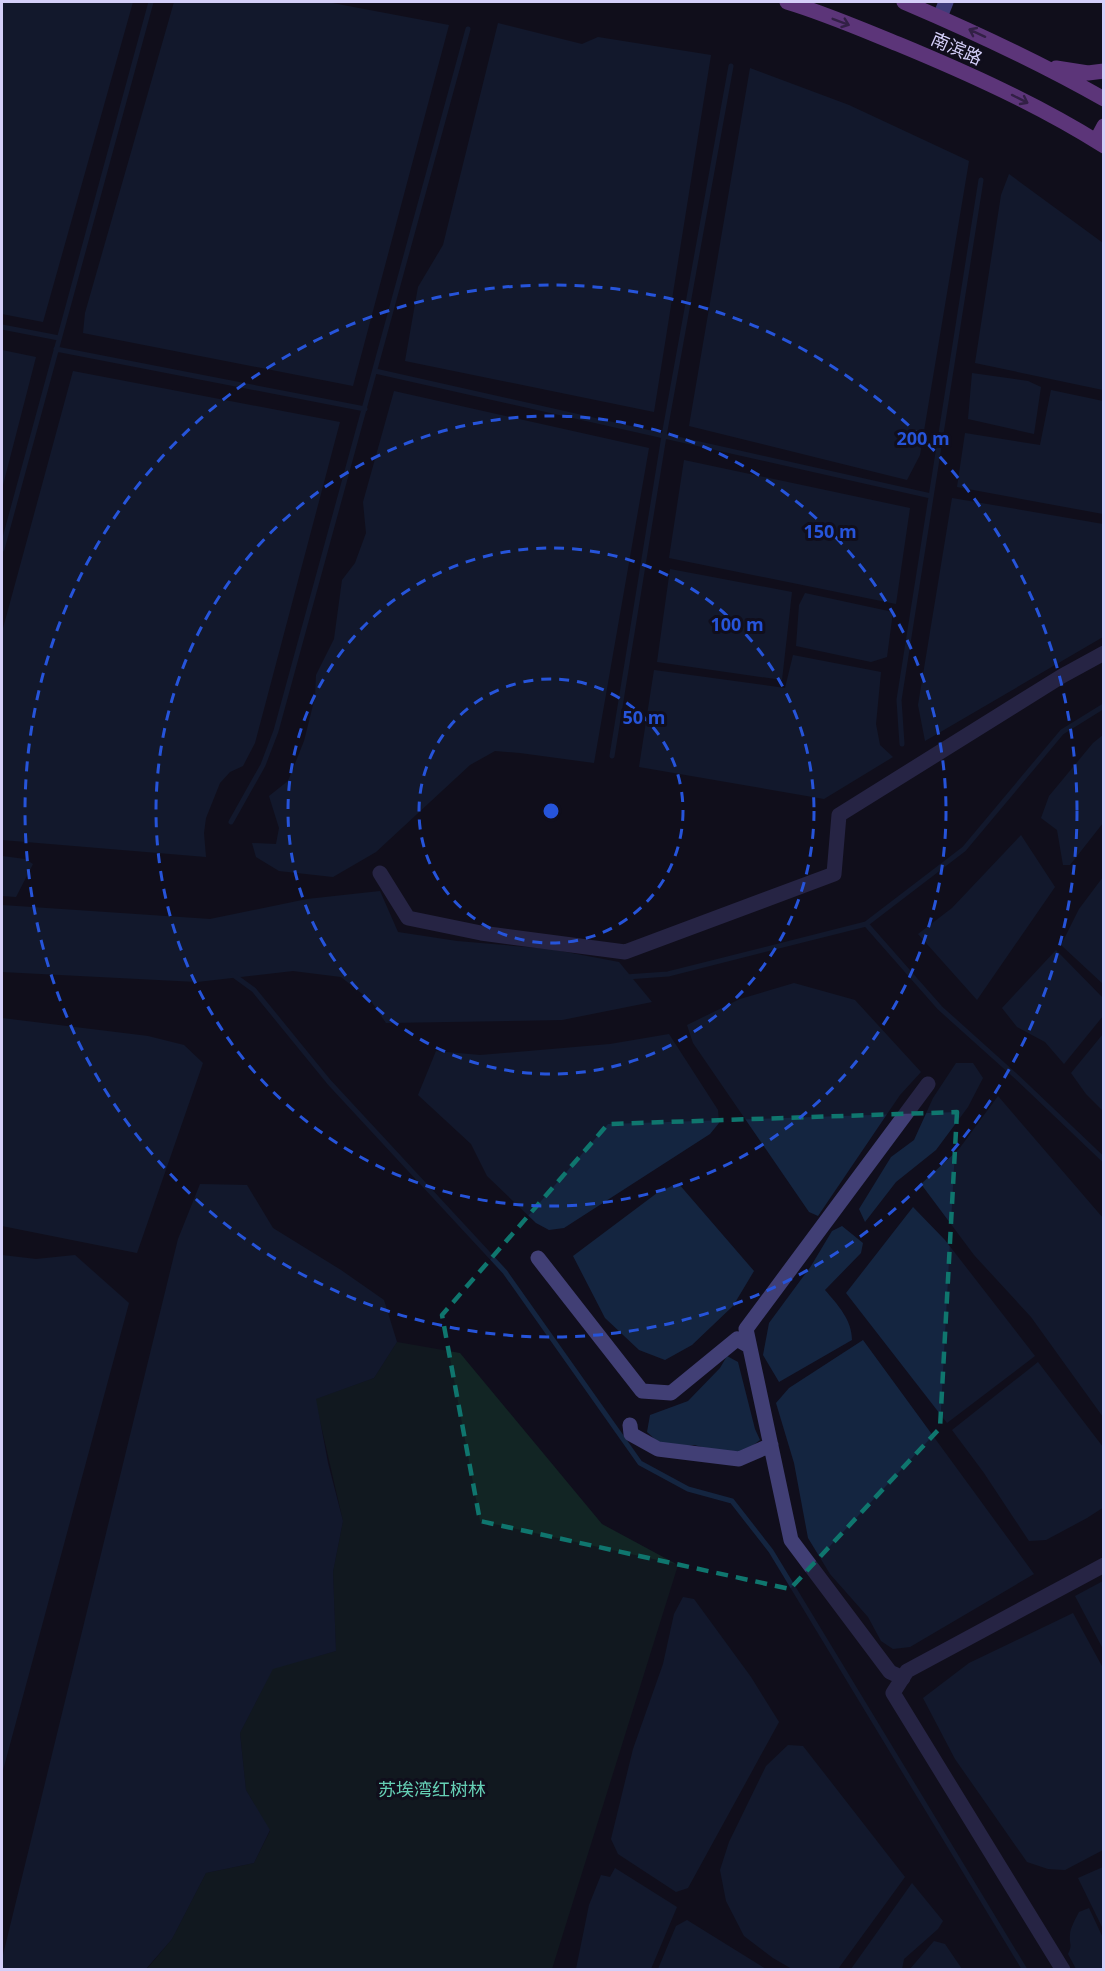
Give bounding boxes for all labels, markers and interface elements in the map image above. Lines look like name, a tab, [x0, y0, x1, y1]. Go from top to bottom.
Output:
one-way arrow	[832, 17, 850, 28]
street label: 南滨路	[927, 26, 987, 70]
one-way arrow	[969, 27, 987, 39]
one-way arrow	[1011, 94, 1029, 106]
text: 200 m	[896, 426, 950, 450]
text: 150 m	[803, 519, 857, 543]
text: 100 m	[710, 612, 764, 636]
text: 50 m	[623, 705, 665, 729]
centre of rings	[541, 801, 561, 821]
park label: 苏埃湾红树林	[378, 1777, 486, 1801]

